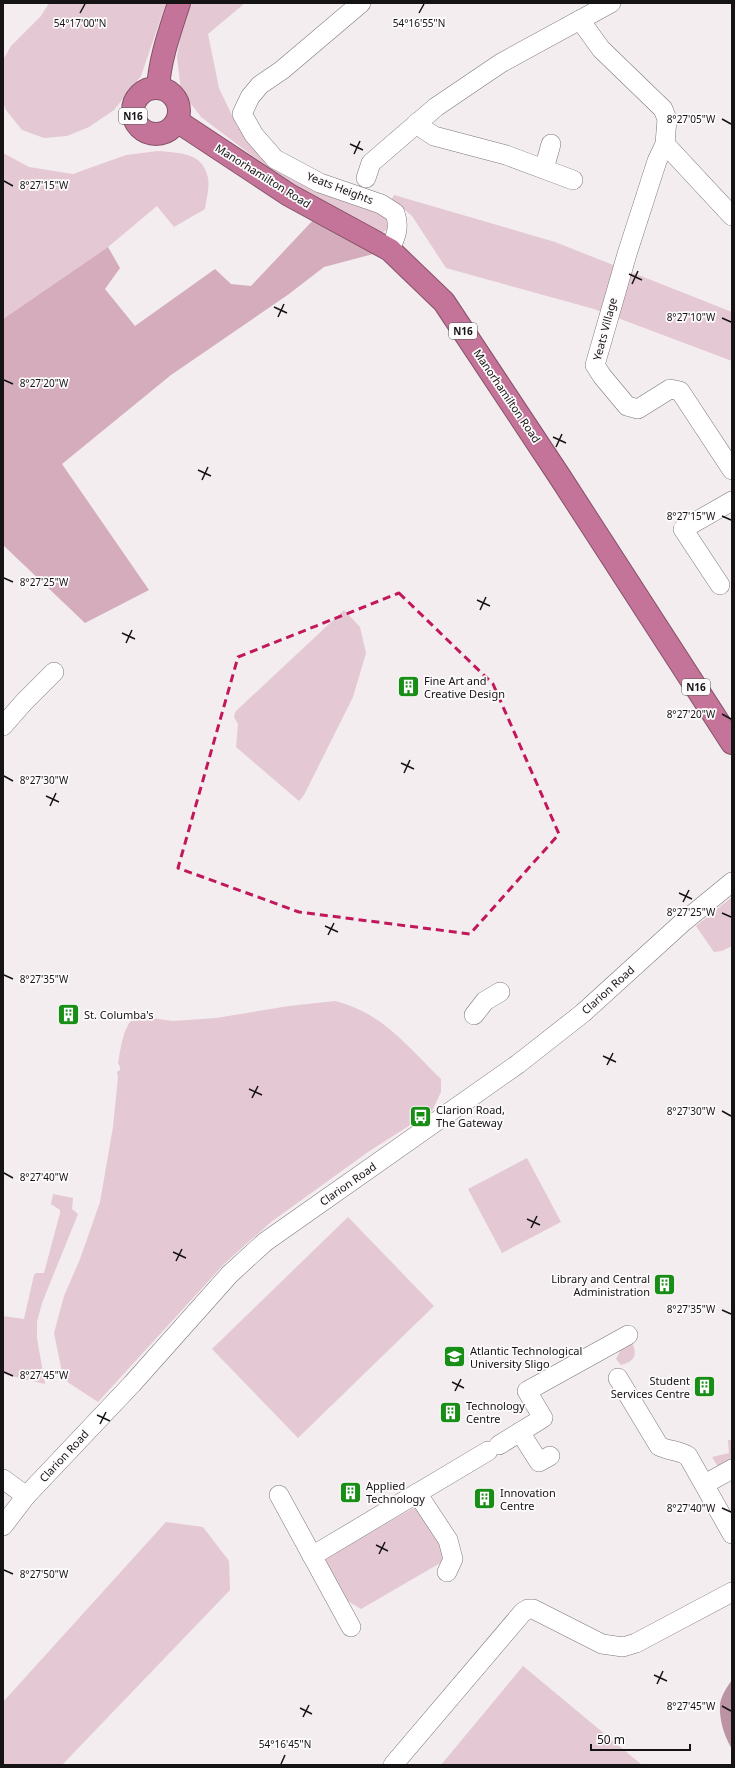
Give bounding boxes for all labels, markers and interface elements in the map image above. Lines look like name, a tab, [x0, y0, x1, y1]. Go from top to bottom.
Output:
text: 54°17'00"N	[54, 16, 106, 30]
text: 54°16'55"N	[393, 16, 445, 30]
road number: N16	[119, 108, 147, 124]
text: 8°27'05"W	[667, 112, 716, 126]
street label: Manorhamilton Road	[213, 140, 314, 211]
street label: Yeats Heights	[305, 168, 376, 207]
text: 8°27'15"W	[20, 178, 69, 192]
street label: Yeats Village	[589, 296, 620, 362]
text: 8°27'10"W	[667, 310, 716, 324]
road number: N16	[449, 323, 477, 339]
street label: Manorhamilton Road	[470, 346, 544, 445]
text: 8°27'20"W	[20, 376, 69, 390]
text: 8°27'15"W	[667, 509, 716, 523]
text: 8°27'25"W	[20, 575, 69, 589]
place label: Fine Art and Creative Design	[424, 673, 505, 701]
building icon: Fine Art and Creative Design	[396, 674, 422, 700]
road number: N16	[682, 679, 710, 695]
text: 8°27'20"W	[667, 707, 716, 721]
text: 8°27'30"W	[20, 773, 69, 787]
text: 8°27'25"W	[667, 905, 716, 919]
street label: Clarion Road	[578, 962, 637, 1017]
text: 8°27'35"W	[20, 972, 69, 986]
building icon: St. Columba's	[55, 1002, 81, 1028]
place label: St. Columba's	[84, 1007, 154, 1022]
place label: Clarion Road, The Gateway	[436, 1102, 505, 1130]
bus stop icon: Clarion Road, The Gateway	[407, 1103, 433, 1129]
text: 8°27'30"W	[667, 1104, 716, 1118]
street label: Clarion Road	[316, 1158, 379, 1209]
text: 8°27'40"W	[20, 1170, 69, 1184]
place label: Library and Central Administration	[551, 1271, 650, 1299]
building icon: Library and Central Administration	[652, 1272, 678, 1298]
text: 8°27'35"W	[667, 1302, 716, 1316]
place label: Atlantic Technological University Sligo	[470, 1343, 582, 1371]
school or university icon: Atlantic Technological University Sligo	[442, 1344, 468, 1370]
text: 8°27'45"W	[20, 1368, 69, 1382]
place label: Student Services Centre	[611, 1373, 690, 1401]
building icon: Student Services Centre	[692, 1374, 718, 1400]
place label: Technology Centre	[466, 1398, 525, 1426]
building icon: Technology Centre	[438, 1399, 464, 1425]
street label: Clarion Road	[36, 1426, 92, 1485]
place label: Applied Technology	[366, 1478, 425, 1506]
building icon: Applied Technology	[337, 1479, 363, 1505]
place label: Innovation Centre	[500, 1485, 556, 1513]
building icon: Innovation Centre	[472, 1486, 498, 1512]
text: 8°27'40"W	[667, 1501, 716, 1515]
text: 8°27'50"W	[20, 1567, 69, 1581]
text: 8°27'45"W	[667, 1699, 716, 1713]
scale bar	[591, 1726, 690, 1752]
text: 50 m	[597, 1731, 625, 1748]
text: 54°16'45"N	[259, 1737, 311, 1751]

